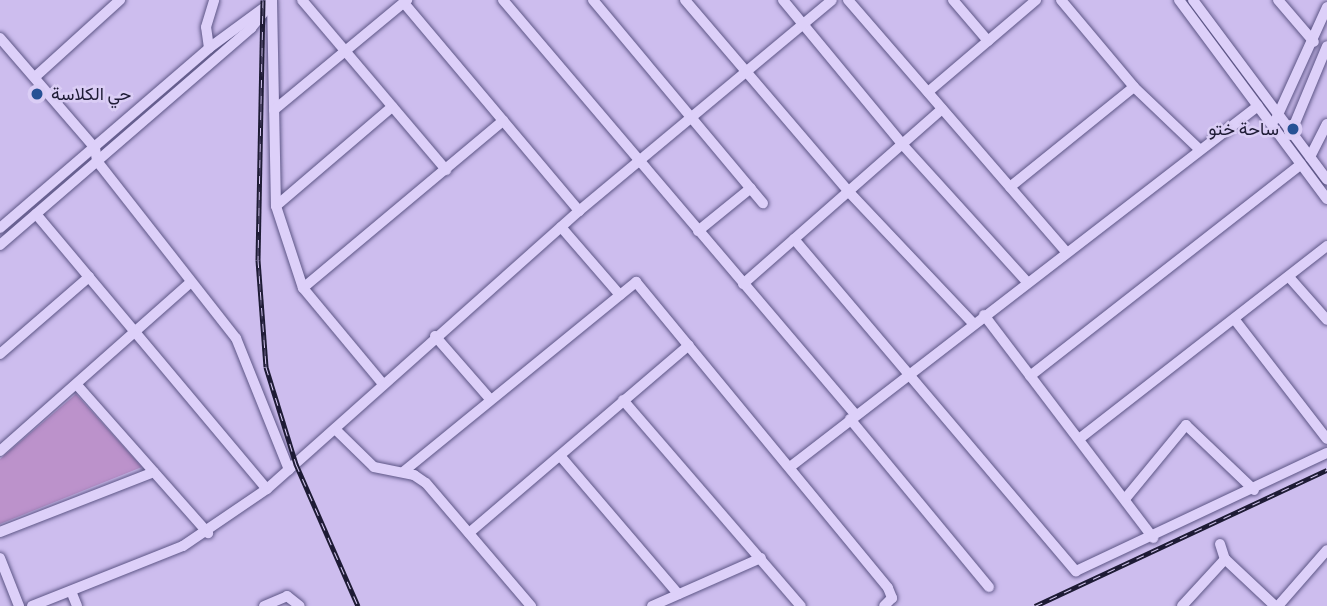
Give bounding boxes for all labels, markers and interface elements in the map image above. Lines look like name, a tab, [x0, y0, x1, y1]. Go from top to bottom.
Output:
place label: حي الكلاسة	[51, 83, 131, 105]
marker: حي الكلاسة	[29, 86, 45, 102]
place label: ساحة ختو	[1209, 118, 1279, 140]
marker: ساحة ختو	[1285, 121, 1301, 137]

